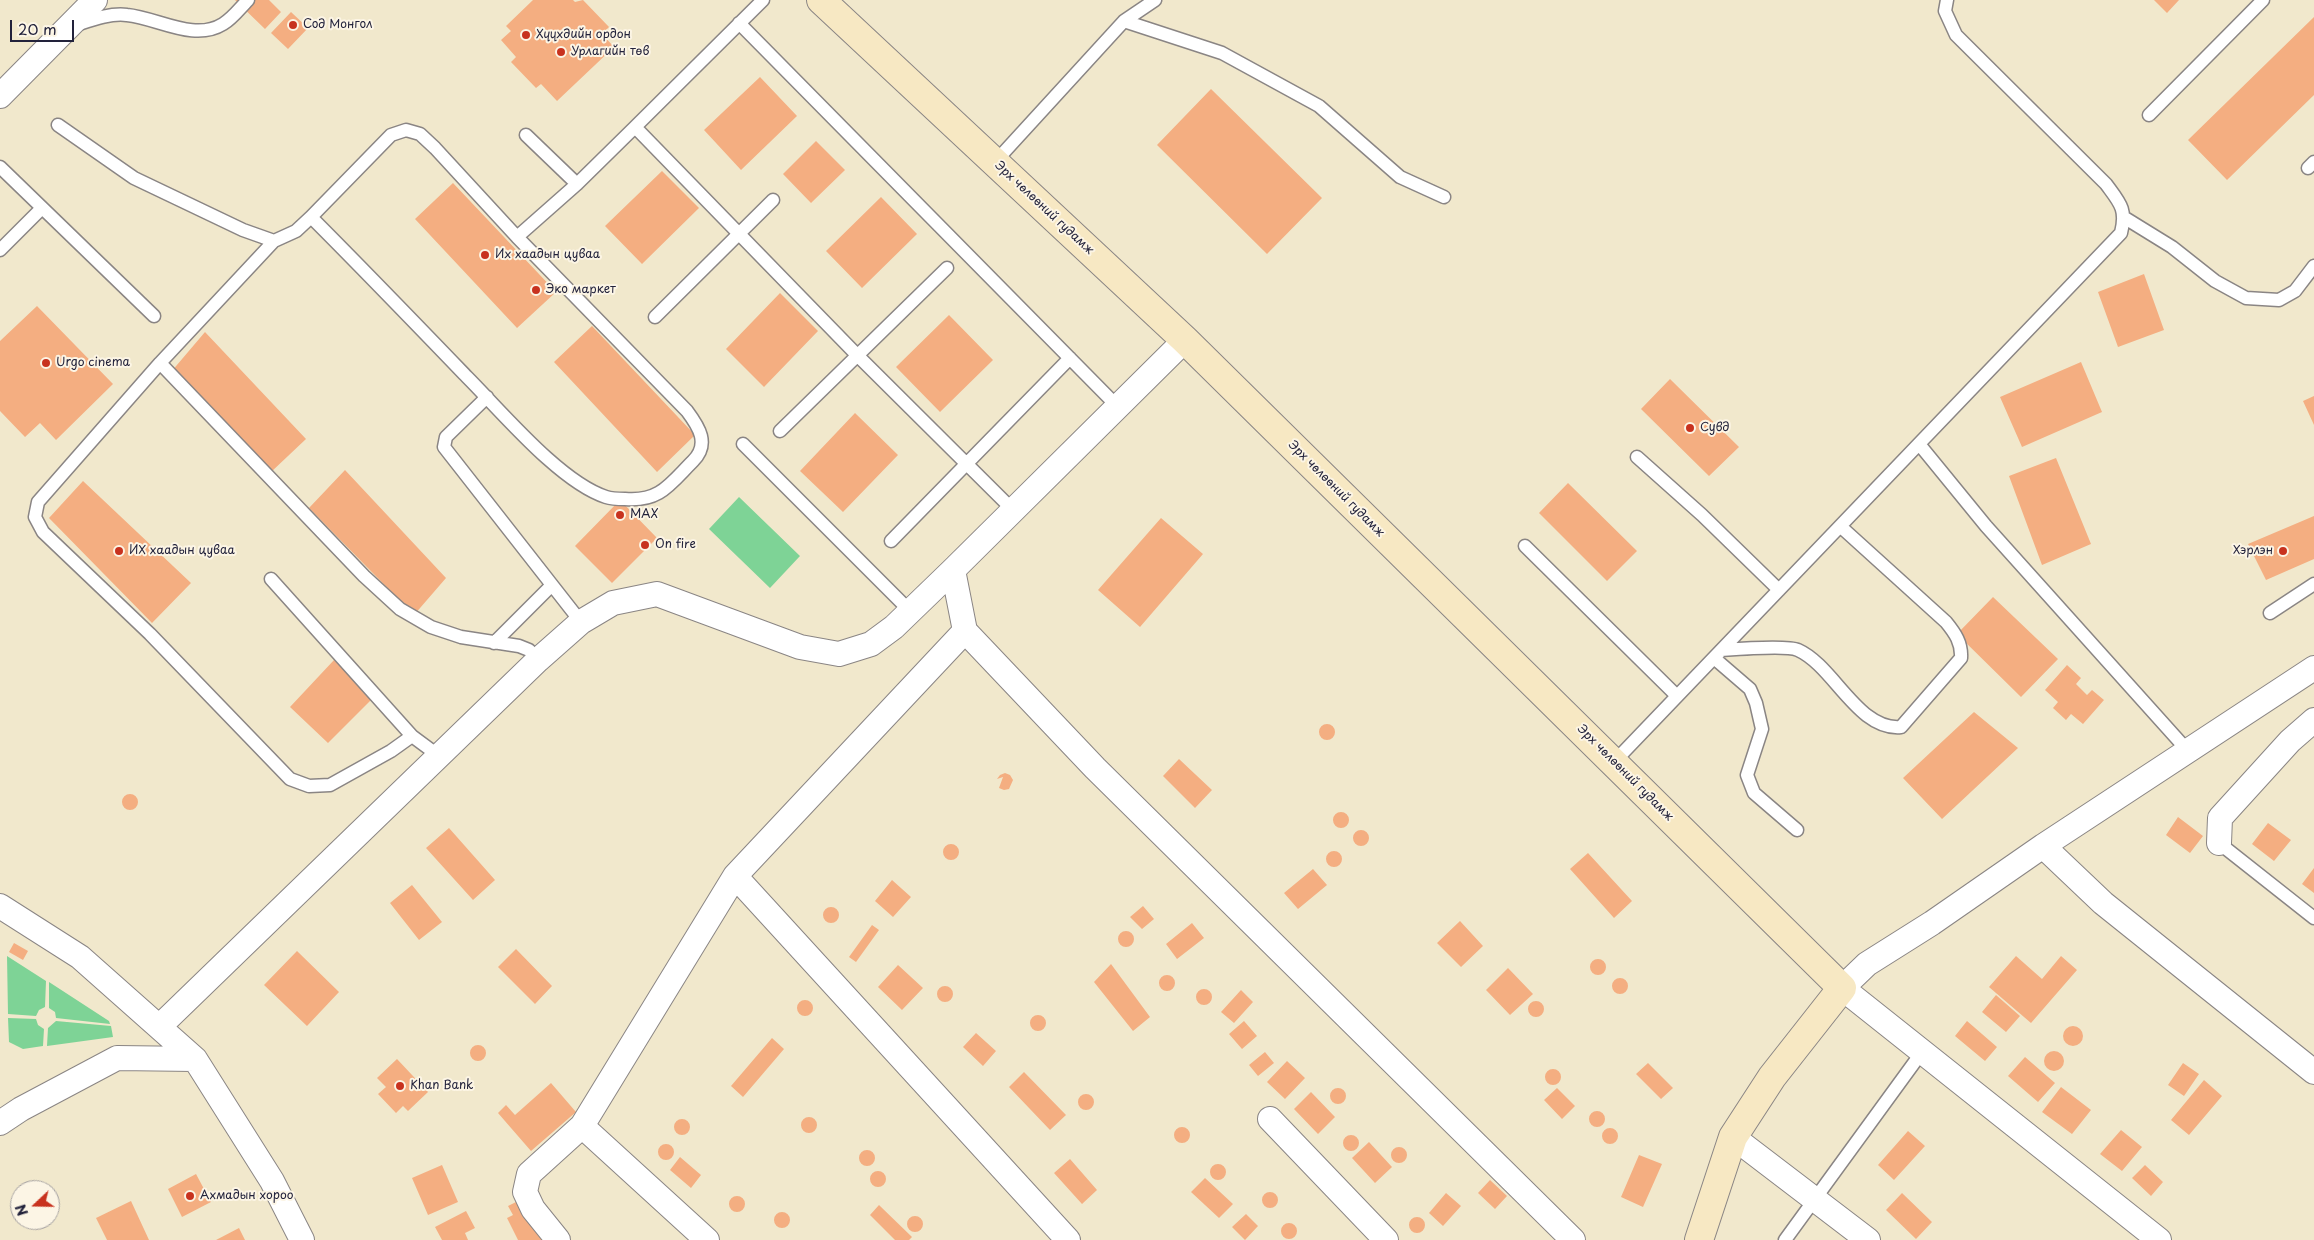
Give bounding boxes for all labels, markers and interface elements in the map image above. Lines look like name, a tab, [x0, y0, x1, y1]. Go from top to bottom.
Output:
scale bar	[12, 10, 76, 42]
text: 20 m	[18, 17, 57, 40]
place label: Сод Монгол	[303, 18, 373, 32]
marker: Сод Монгол	[287, 19, 299, 31]
place label: Хүүхдийн ордон	[536, 28, 631, 42]
marker: Хүүхдийн ордон	[520, 29, 532, 41]
place label: Урлагийн төв	[571, 45, 649, 59]
marker: Урлагийн төв	[555, 46, 567, 58]
street label: Эрх чөлөөний гудамж	[992, 159, 1096, 257]
place label: Их хаадын цуваа	[495, 248, 600, 262]
marker: Их хаадын цуваа	[479, 249, 491, 261]
place label: Эко маркет	[546, 283, 616, 297]
marker: Эко маркет	[530, 284, 542, 296]
place label: Urgo cinema	[56, 356, 130, 370]
marker: Urgo cinema	[40, 357, 52, 369]
place label: Сувд	[1700, 421, 1730, 435]
marker: Сувд	[1684, 422, 1696, 434]
street label: Эрх чөлөөний гудамж	[1285, 438, 1387, 540]
place label: МАХ	[630, 508, 658, 522]
marker: МАХ	[614, 509, 626, 521]
place label: On fire	[655, 538, 696, 552]
marker: On fire	[639, 539, 651, 551]
place label: ИХ хаадын цуваа	[129, 544, 235, 558]
place label: Хэрлэн	[2233, 544, 2273, 558]
marker: ИХ хаадын цуваа	[113, 545, 125, 557]
marker: Хэрлэн	[2277, 545, 2289, 557]
street label: Эрх чөлөөний гудамж	[1574, 722, 1676, 824]
place label: Khan Bank	[410, 1079, 473, 1093]
marker: Khan Bank	[394, 1080, 406, 1092]
north arrow	[10, 1180, 60, 1230]
place label: Ахмадын хороо	[200, 1189, 293, 1203]
marker: Ахмадын хороо	[184, 1190, 196, 1202]
text: N	[10, 1201, 33, 1219]

